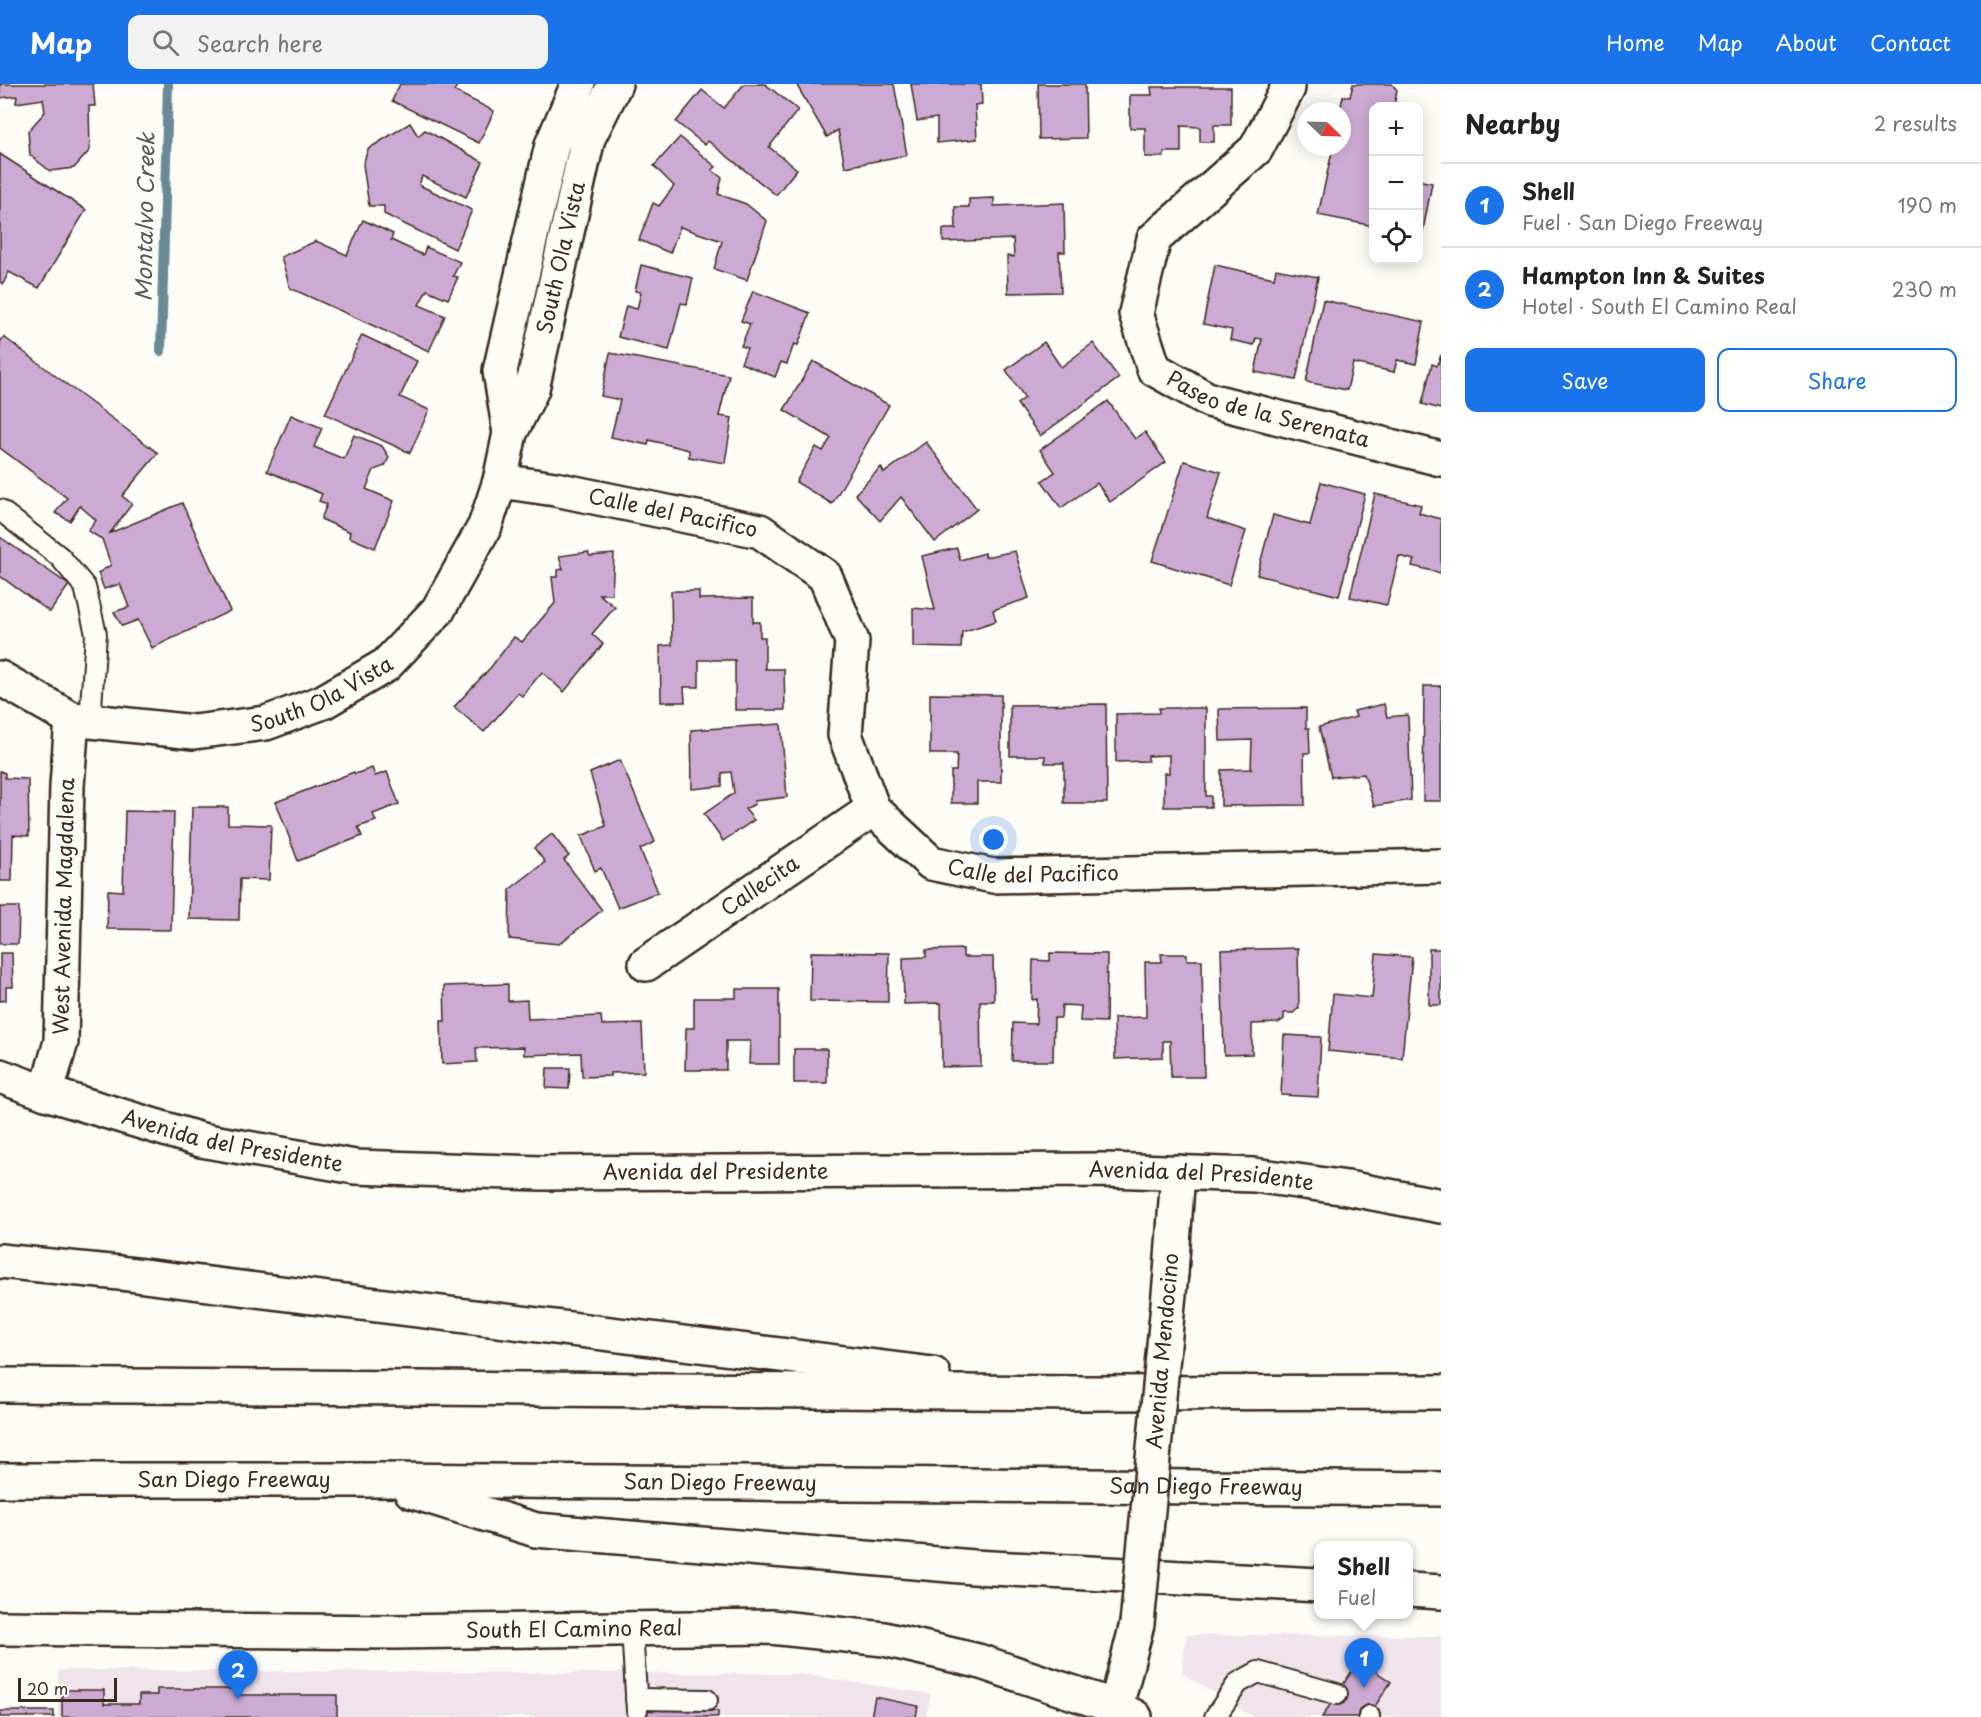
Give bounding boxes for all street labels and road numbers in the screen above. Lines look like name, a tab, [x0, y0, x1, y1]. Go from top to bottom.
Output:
street label: South Ola Vista	[527, 178, 592, 336]
street label: Paseo de la Serenata	[1161, 361, 1374, 454]
street label: Calle del Pacifico	[586, 478, 761, 544]
street label: South Ola Vista	[248, 646, 398, 739]
street label: West Avenida Magdalena	[43, 776, 82, 1035]
street label: Callecita	[713, 846, 805, 923]
street label: Calle del Pacifico	[945, 849, 1119, 891]
street label: Avenida del Presidente	[119, 1099, 346, 1179]
street label: Avenida del Presidente	[1089, 1152, 1316, 1197]
street label: Avenida del Presidente	[603, 1153, 828, 1187]
street label: Avenida Mendocino	[1137, 1252, 1186, 1450]
street label: San Diego Freeway	[137, 1462, 331, 1494]
street label: San Diego Freeway	[623, 1464, 817, 1498]
street label: San Diego Freeway	[1109, 1468, 1303, 1502]
street label: South El Camino Real	[466, 1610, 682, 1645]

